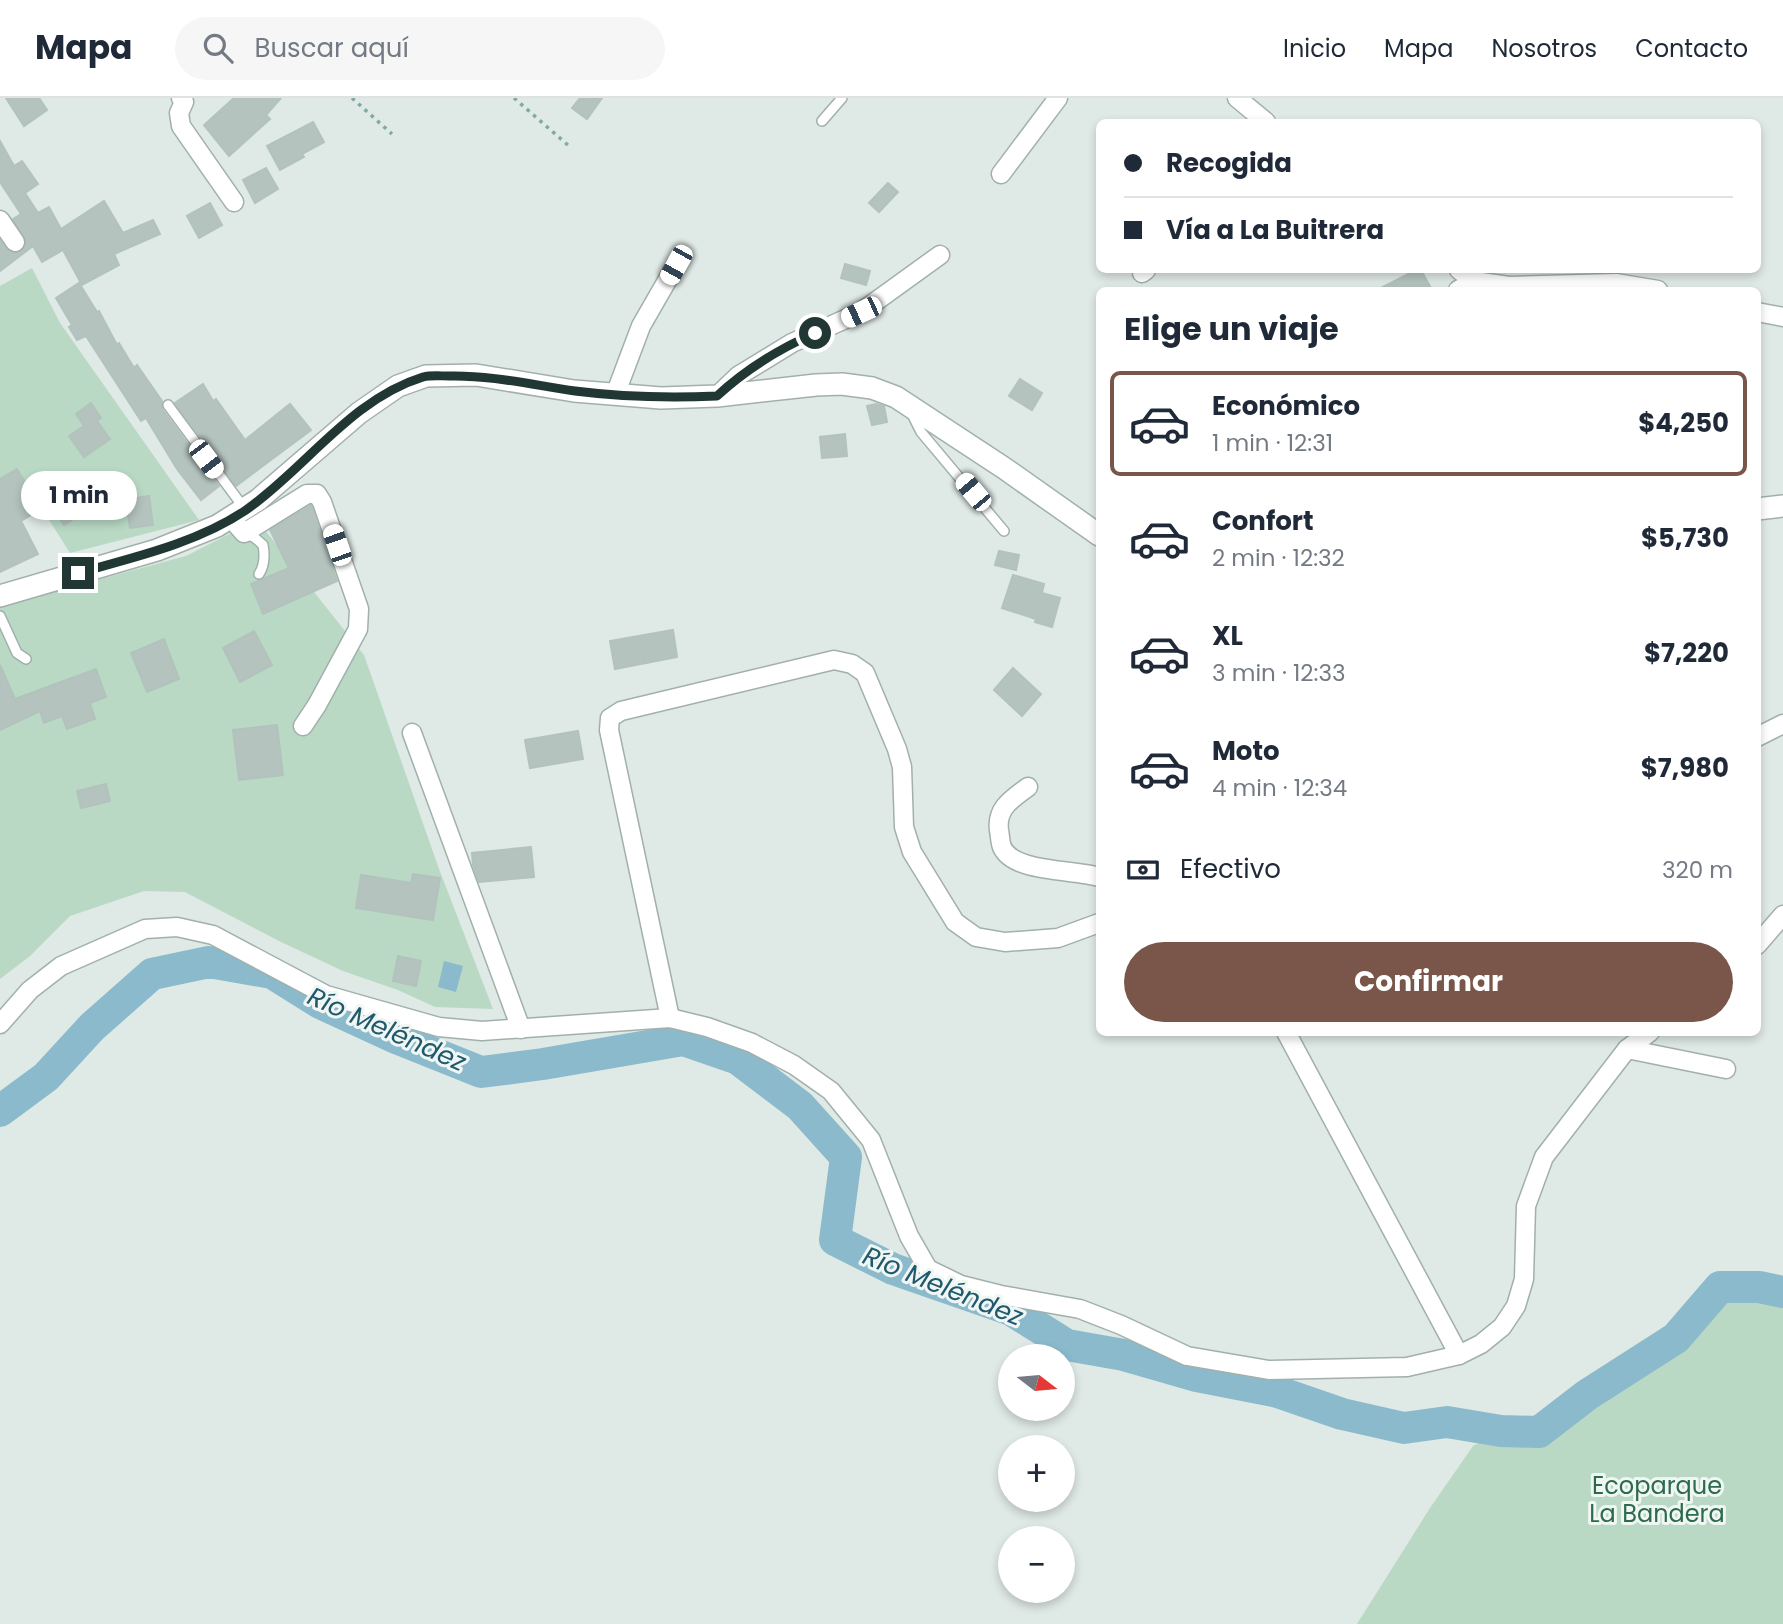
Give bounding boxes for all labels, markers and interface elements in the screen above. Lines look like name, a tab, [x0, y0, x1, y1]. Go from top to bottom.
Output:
search box	[175, 17, 665, 80]
text: Mapa	[35, 24, 133, 71]
icon: search	[199, 29, 237, 67]
text: Buscar aquí	[255, 30, 409, 66]
text: Inicio	[1283, 32, 1346, 65]
text: Mapa	[1384, 32, 1453, 65]
text: Nosotros	[1491, 32, 1597, 65]
text: Contacto	[1635, 32, 1748, 65]
text: Recogida	[1166, 145, 1292, 181]
text: Vía a La Buitrera	[1166, 212, 1384, 248]
car	[657, 242, 696, 288]
car	[838, 294, 885, 330]
text: Elige un viaje	[1124, 306, 1339, 351]
route start	[799, 317, 831, 349]
text: Económico	[1212, 388, 1360, 424]
icon: car	[1128, 392, 1191, 455]
text: $4,250	[1638, 405, 1729, 441]
text: 1 min · 12:31	[1212, 427, 1333, 459]
car	[185, 436, 228, 482]
car	[952, 469, 995, 515]
callout: 1 min	[20, 472, 136, 520]
text: 1 min	[49, 479, 109, 511]
text: Confort	[1212, 503, 1314, 539]
icon: car	[1128, 507, 1191, 570]
text: $5,730	[1641, 520, 1729, 556]
car	[321, 522, 354, 568]
text: 2 min · 12:32	[1212, 542, 1345, 574]
route end	[62, 557, 94, 589]
text: XL	[1212, 618, 1243, 654]
icon: car	[1128, 622, 1191, 685]
text: $7,220	[1644, 635, 1729, 671]
text: 3 min · 12:33	[1212, 657, 1346, 689]
text: Moto	[1212, 733, 1280, 769]
icon: car	[1128, 737, 1191, 800]
text: $7,980	[1641, 750, 1729, 786]
text: 4 min · 12:34	[1212, 772, 1347, 804]
icon: cash	[1124, 851, 1162, 889]
text: Efectivo	[1180, 851, 1281, 887]
text: 320 m	[1662, 854, 1733, 886]
button: Confirmar	[1124, 942, 1733, 1022]
water label: Río Meléndez	[302, 978, 472, 1080]
water label: Río Meléndez	[858, 1238, 1029, 1335]
north arrow	[998, 1344, 1074, 1421]
map controls	[998, 1344, 1075, 1603]
button: +	[998, 1435, 1075, 1512]
park label: Ecoparque La Bandera	[1589, 1469, 1725, 1530]
button: −	[998, 1526, 1075, 1603]

